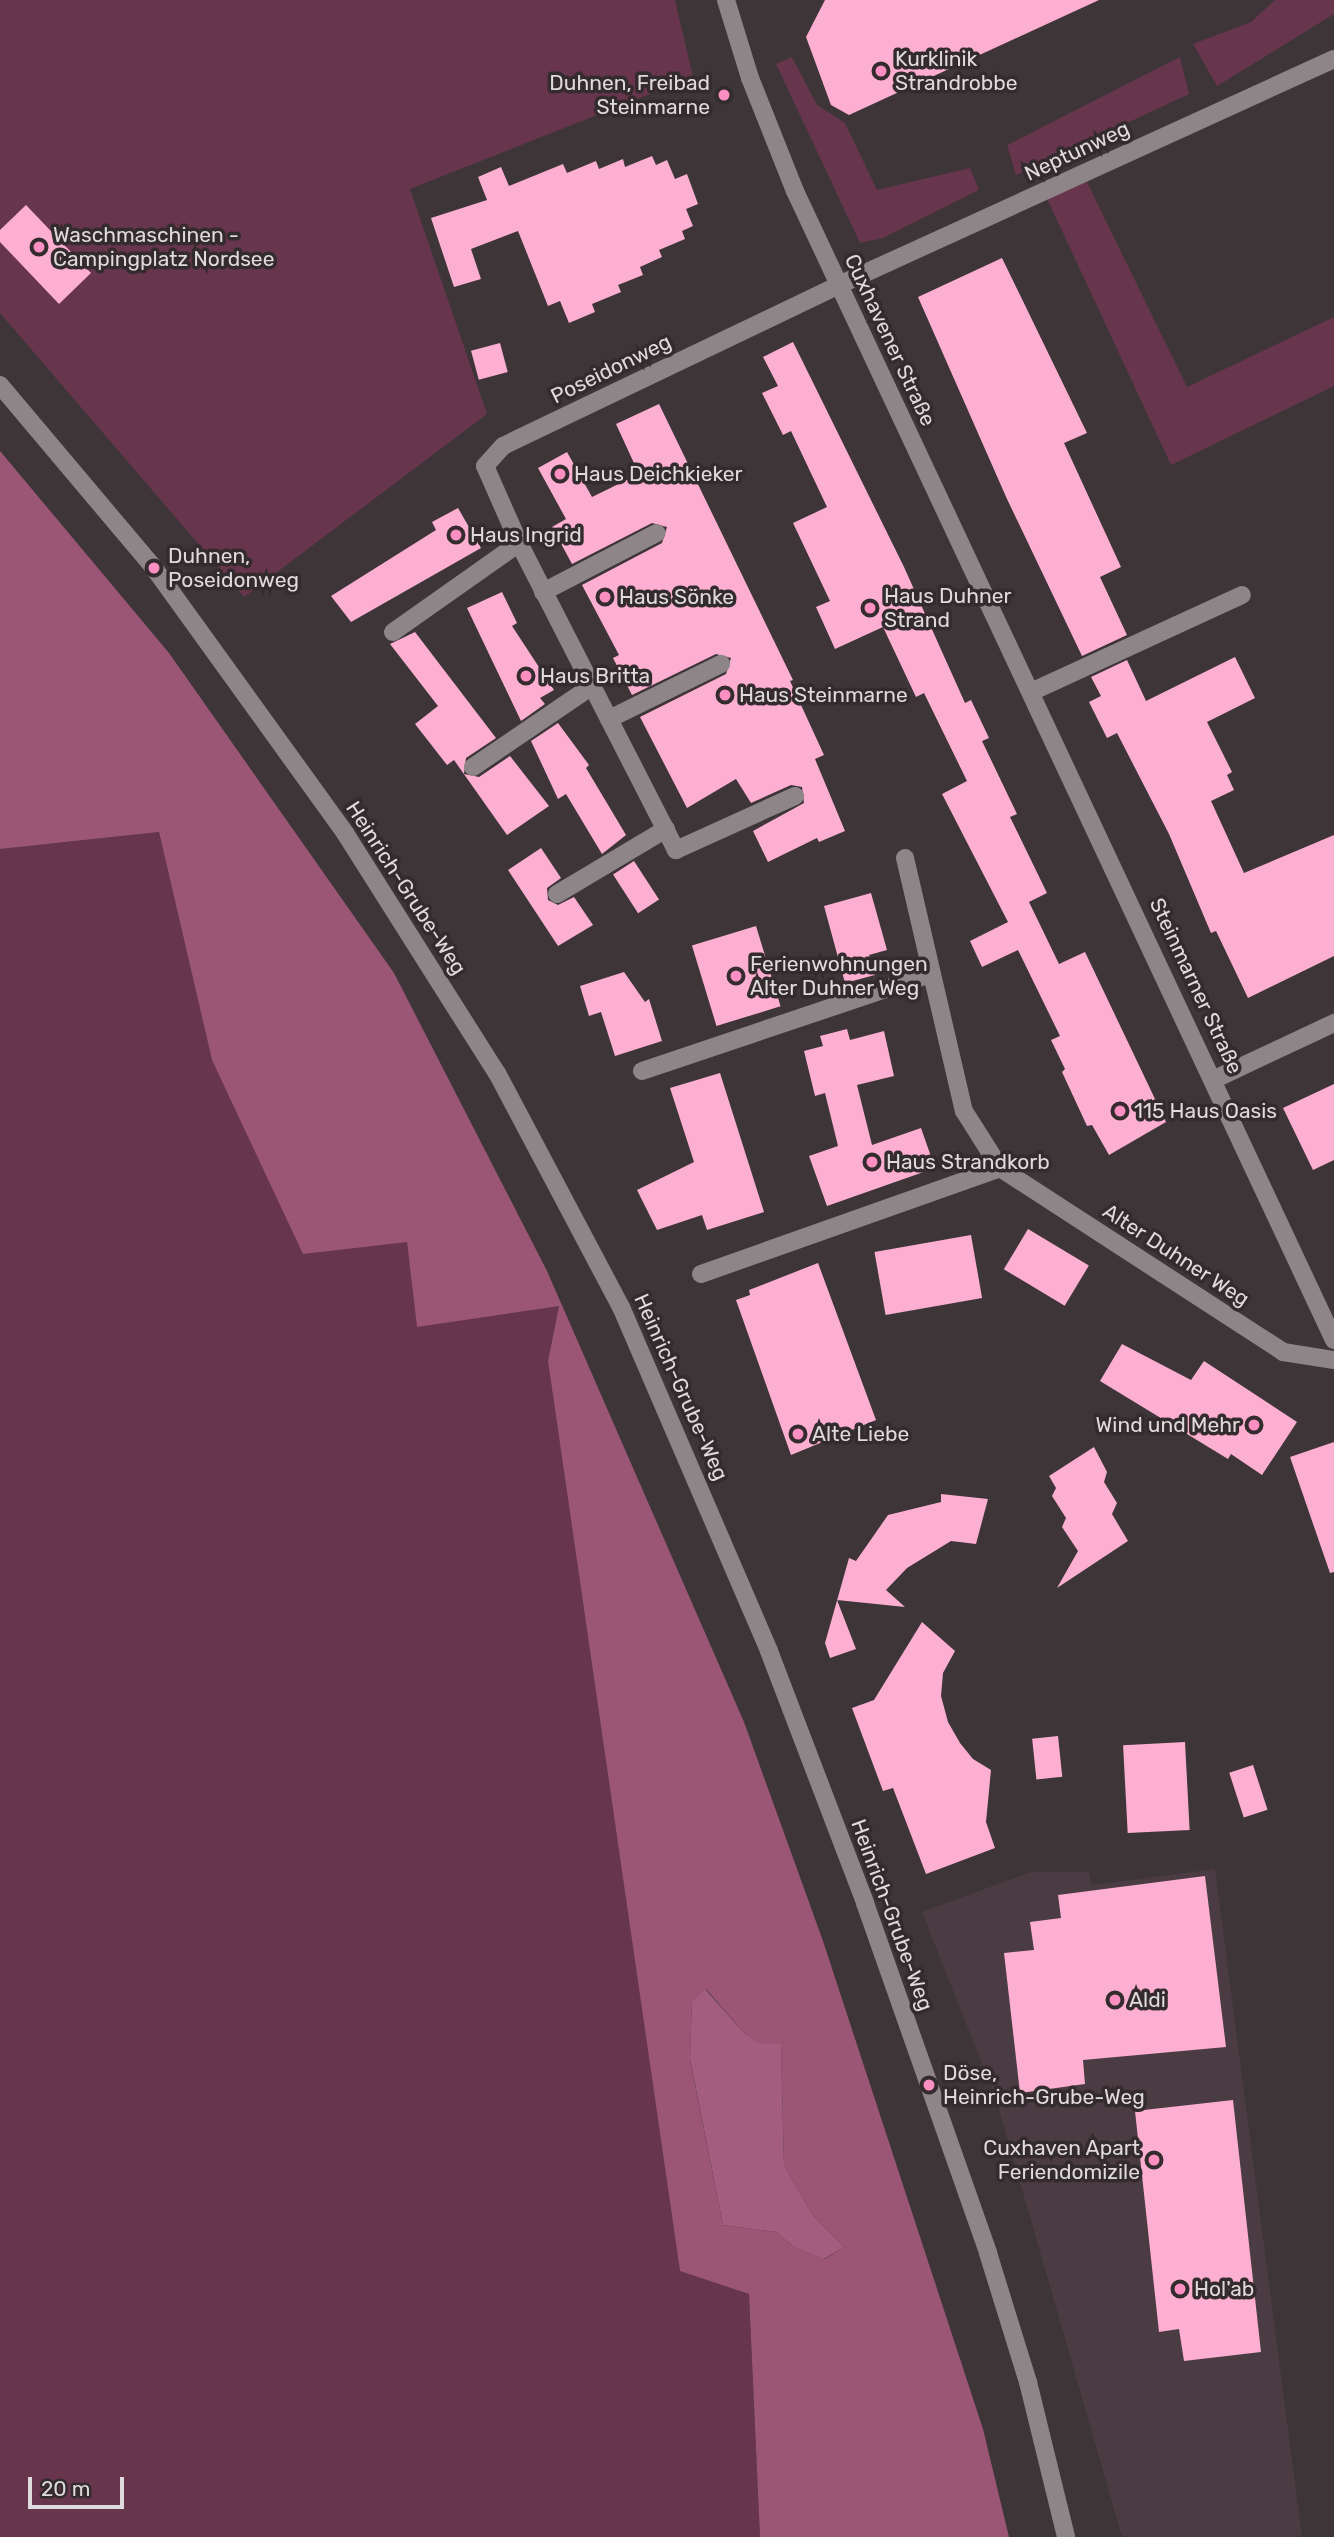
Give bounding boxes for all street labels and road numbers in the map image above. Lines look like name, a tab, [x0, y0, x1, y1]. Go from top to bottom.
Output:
street label: Neptunweg	[1020, 116, 1134, 186]
street label: Cuxhavener Straße	[839, 250, 941, 430]
street label: Poseidonweg	[547, 329, 675, 409]
street label: Heinrich-Grube-Weg	[340, 797, 472, 979]
street label: Steinmarner Straße	[1144, 894, 1248, 1078]
street label: Alter Duhner Weg	[1098, 1198, 1254, 1312]
street label: Heinrich-Grube-Weg	[628, 1290, 734, 1484]
street label: Heinrich-Grube-Weg	[846, 1816, 938, 2014]

